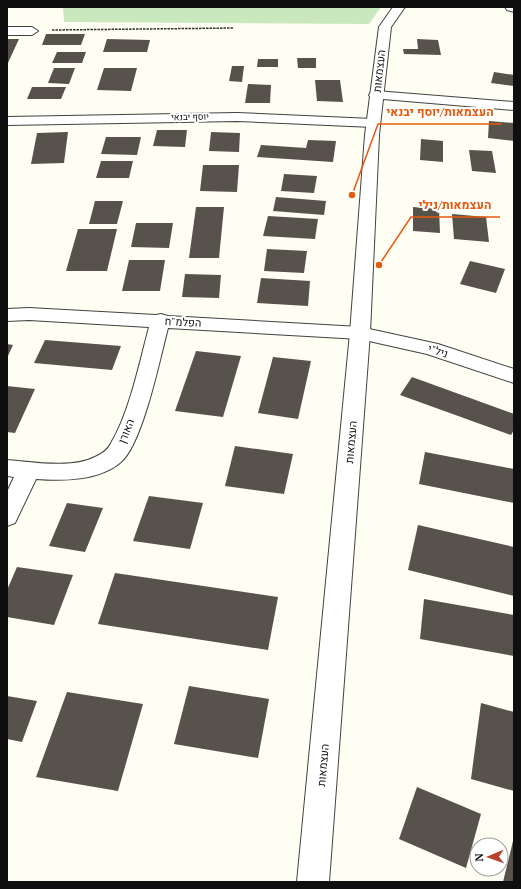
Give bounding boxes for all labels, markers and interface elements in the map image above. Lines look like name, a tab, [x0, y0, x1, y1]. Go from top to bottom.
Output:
street label: העצמאות	[370, 49, 388, 93]
callout: העצמאות/יוסף יבנאי	[378, 100, 502, 124]
text: העצמאות/יוסף יבנאי	[386, 104, 494, 119]
street label: יוסף יבנאי	[171, 111, 209, 123]
callout: העצמאות/נילי	[411, 193, 500, 217]
text: העצמאות/נילי	[419, 197, 492, 212]
street label: הפלמ"ח	[164, 314, 202, 330]
street label: ניל"י	[426, 341, 450, 361]
street label: האורן	[115, 417, 137, 445]
street label: העצמאות	[342, 420, 360, 464]
street label: העצמאות	[314, 743, 332, 787]
north arrow	[469, 837, 509, 877]
text: N	[472, 852, 486, 862]

